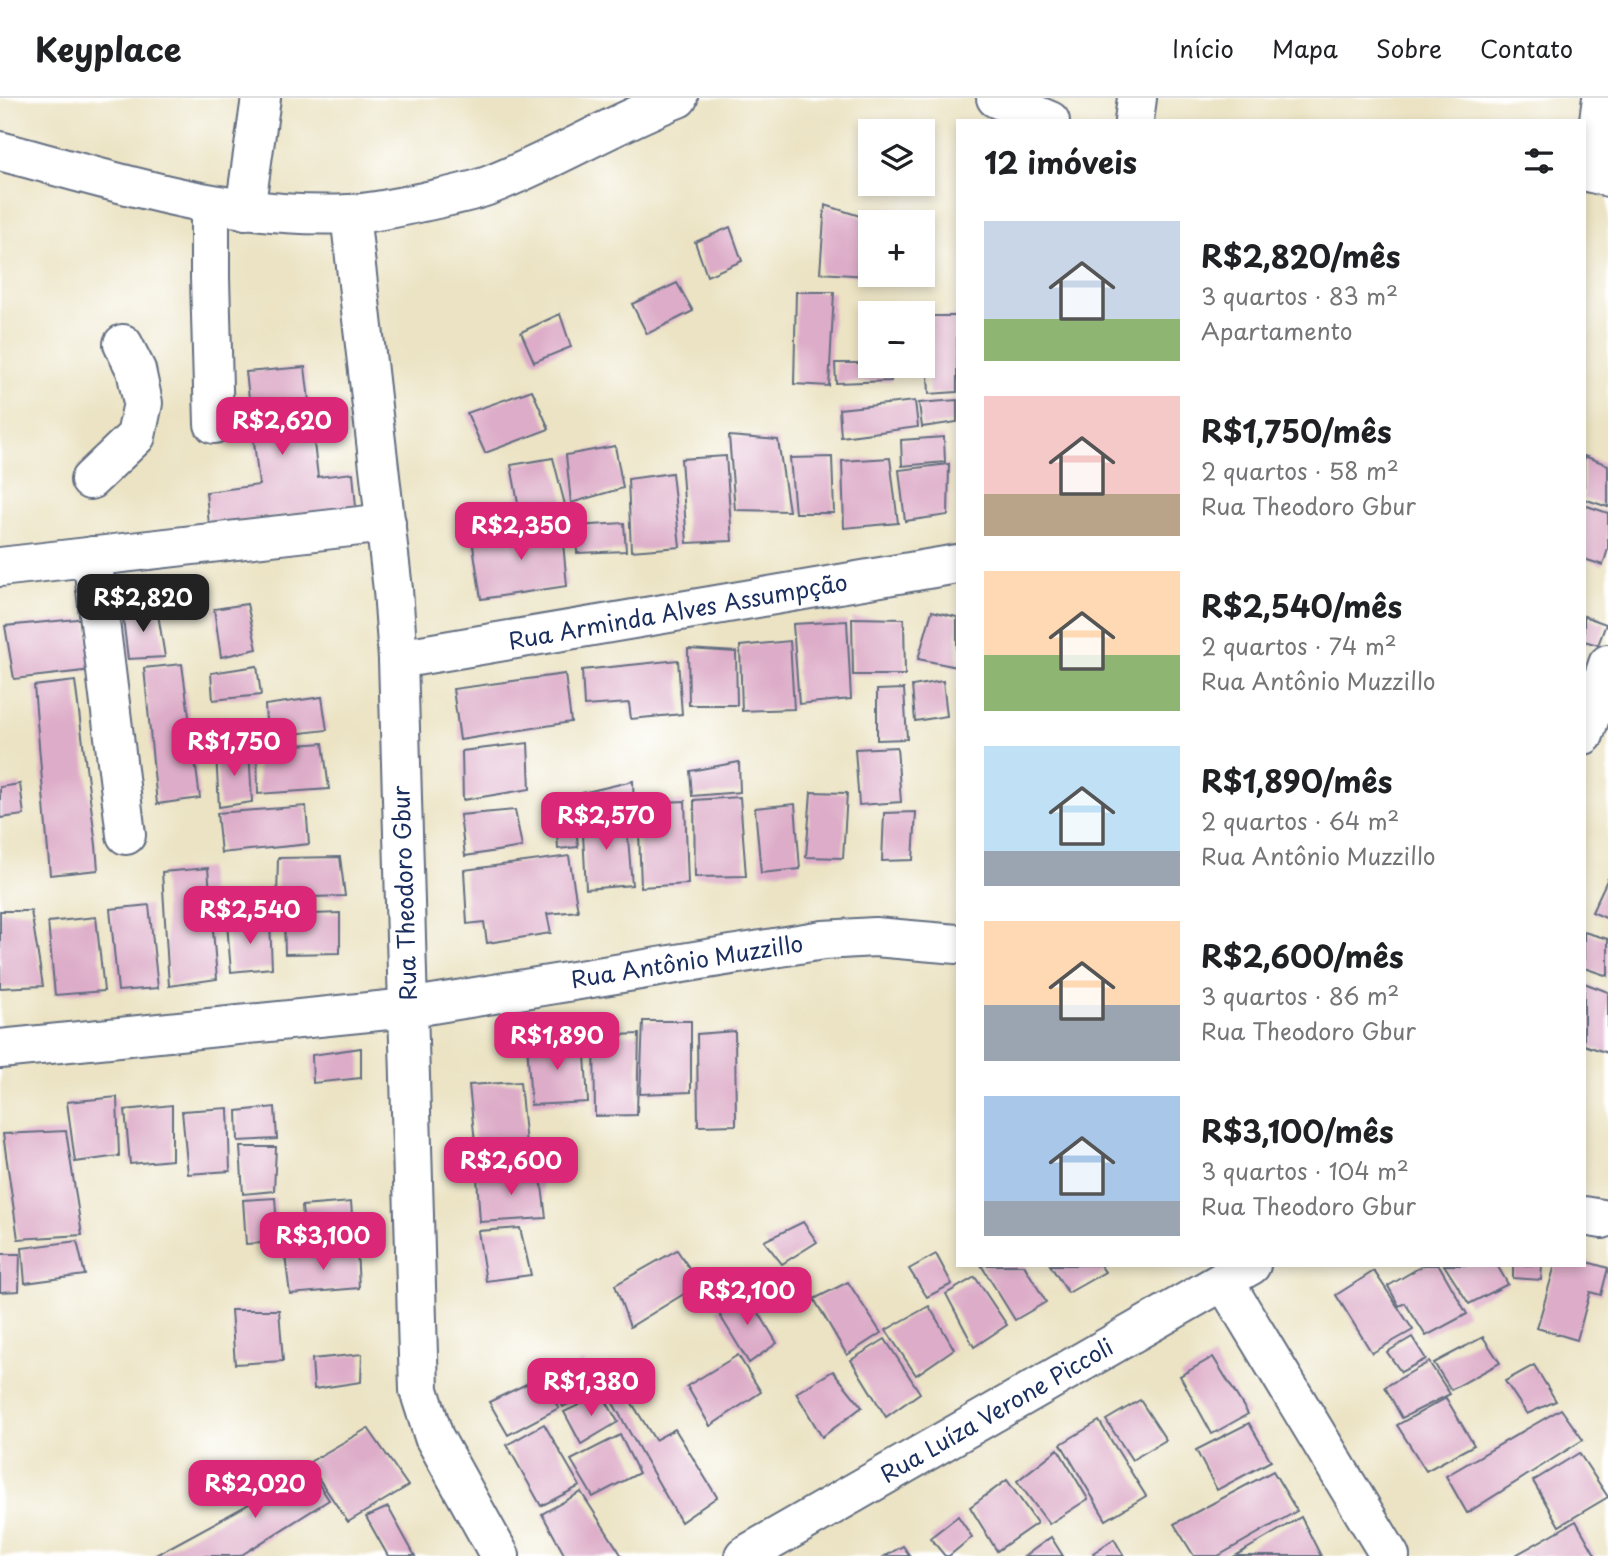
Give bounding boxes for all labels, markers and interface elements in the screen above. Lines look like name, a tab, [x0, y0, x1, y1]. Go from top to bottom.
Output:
text: Keyplace	[35, 23, 182, 73]
text: Início	[1172, 30, 1234, 66]
text: Mapa	[1272, 30, 1338, 66]
text: Sobre	[1376, 30, 1442, 66]
text: Contato	[1480, 30, 1573, 66]
map controls	[858, 119, 935, 378]
button: layers	[858, 119, 935, 196]
text: 12 imóveis	[984, 139, 1137, 184]
icon: filters	[1520, 142, 1558, 180]
button: +	[858, 210, 935, 287]
text: R$2,820/mês	[1201, 233, 1401, 278]
icon: home	[1040, 249, 1124, 333]
text: 3 quartos · 83 m²	[1201, 278, 1398, 313]
button: −	[858, 301, 935, 378]
text: Apartamento	[1201, 313, 1353, 348]
pin: R$2,620	[217, 398, 347, 457]
text: R$2,620	[232, 402, 332, 437]
text: R$1,750/mês	[1201, 408, 1392, 453]
icon: home	[1040, 424, 1124, 508]
text: 2 quartos · 58 m²	[1201, 453, 1399, 488]
text: Rua Theodoro Gbur	[1201, 488, 1416, 523]
pin: R$2,350	[456, 503, 586, 562]
text: R$2,350	[471, 507, 571, 542]
street label: Rua Arminda Alves Assumpção	[506, 563, 850, 658]
pin: R$2,820	[78, 574, 208, 634]
text: R$2,820	[93, 579, 193, 614]
text: R$2,540/mês	[1201, 583, 1402, 628]
icon: home	[1040, 599, 1124, 683]
text: 2 quartos · 74 m²	[1201, 628, 1397, 663]
text: Rua Antônio Muzzillo	[1201, 663, 1435, 698]
pin: R$1,750	[169, 718, 299, 778]
text: R$1,750	[188, 723, 280, 758]
text: R$1,890/mês	[1201, 758, 1392, 803]
icon: home	[1040, 774, 1124, 858]
street label: Rua Theodoro Gbur	[382, 785, 425, 1001]
pin: R$2,570	[541, 792, 671, 852]
text: R$2,570	[557, 797, 655, 832]
text: 2 quartos · 64 m²	[1201, 803, 1399, 838]
text: Rua Antônio Muzzillo	[1201, 838, 1435, 873]
pin: R$2,540	[185, 886, 315, 946]
text: R$2,540	[200, 891, 300, 926]
street label: Rua Antônio Muzzillo	[568, 925, 805, 996]
text: R$2,600/mês	[1201, 933, 1404, 978]
icon: home	[1040, 949, 1124, 1033]
text: 3 quartos · 86 m²	[1201, 978, 1399, 1013]
pin: R$1,890	[492, 1012, 622, 1072]
text: Rua Theodoro Gbur	[1201, 1013, 1416, 1048]
text: R$1,890	[510, 1017, 604, 1052]
text: R$3,100/mês	[1201, 1108, 1394, 1153]
icon: home	[1040, 1124, 1124, 1208]
pin: R$2,600	[446, 1138, 576, 1197]
text: R$2,600	[460, 1142, 562, 1177]
text: 3 quartos · 104 m²	[1201, 1153, 1409, 1188]
text: Rua Theodoro Gbur	[1201, 1188, 1416, 1223]
pin: R$3,100	[258, 1212, 388, 1272]
text: R$3,100	[276, 1217, 370, 1252]
pin: R$2,100	[682, 1268, 812, 1327]
text: R$2,100	[699, 1272, 795, 1307]
street label: Rua Luíza Verone Piccoli	[873, 1329, 1119, 1491]
pin: R$1,380	[526, 1358, 656, 1418]
text: R$1,380	[543, 1363, 639, 1398]
pin: R$2,020	[190, 1460, 320, 1520]
text: R$2,020	[204, 1465, 306, 1500]

